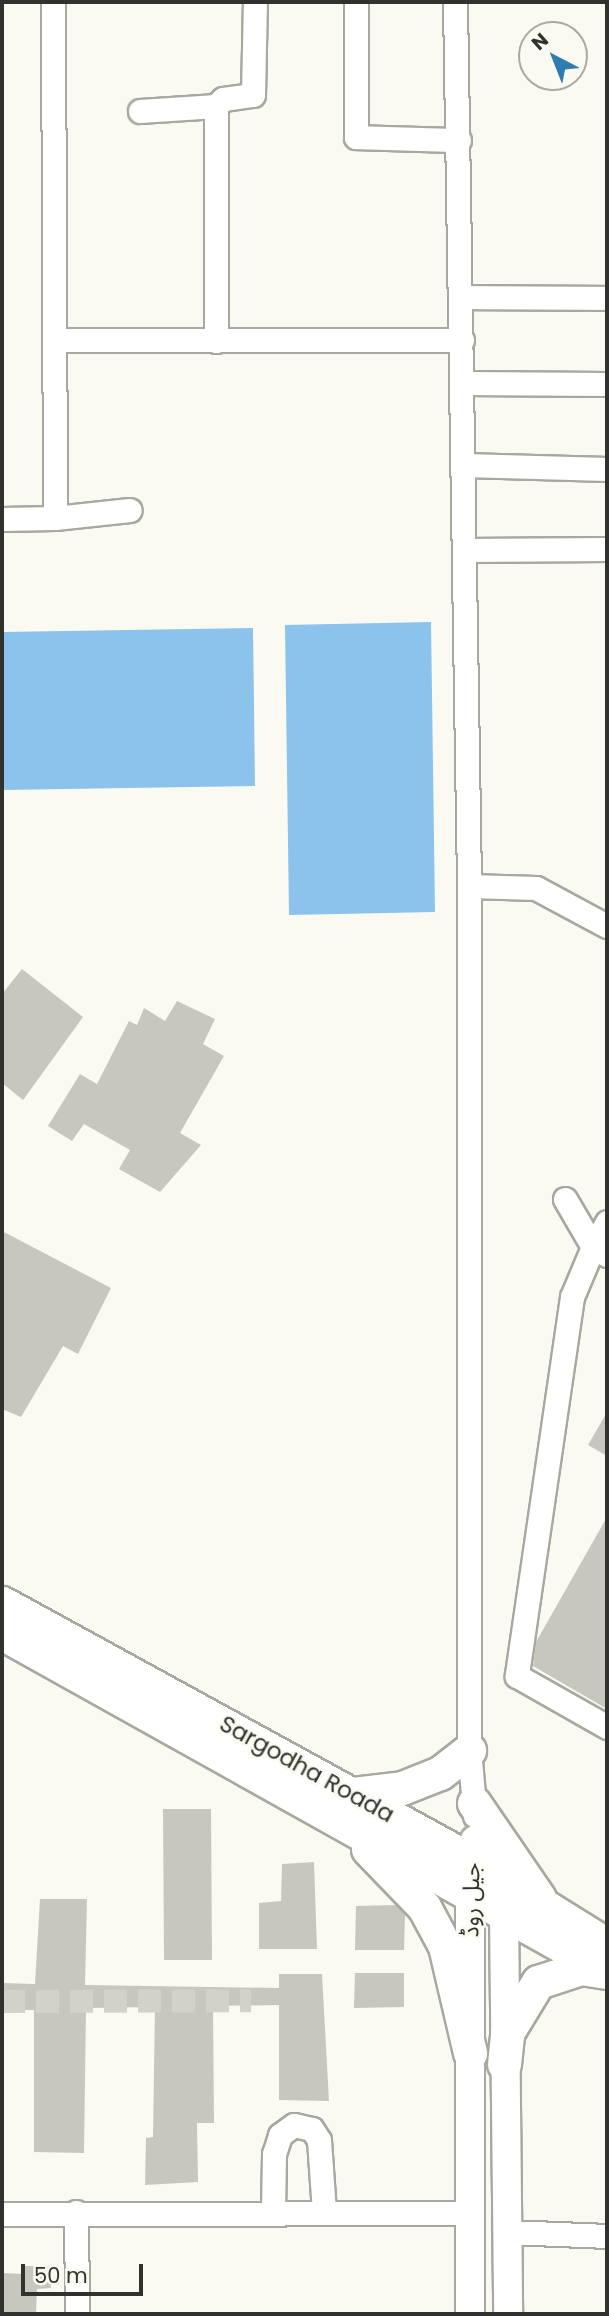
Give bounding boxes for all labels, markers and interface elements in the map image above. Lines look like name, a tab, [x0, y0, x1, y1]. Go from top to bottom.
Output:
north arrow	[518, 21, 588, 91]
text: N	[526, 27, 554, 56]
street label: Sargodha Roada	[215, 1710, 399, 1828]
street label: جیل روڈ	[457, 1862, 485, 1938]
scale bar	[24, 2250, 147, 2294]
text: 50 m	[34, 2261, 88, 2290]

